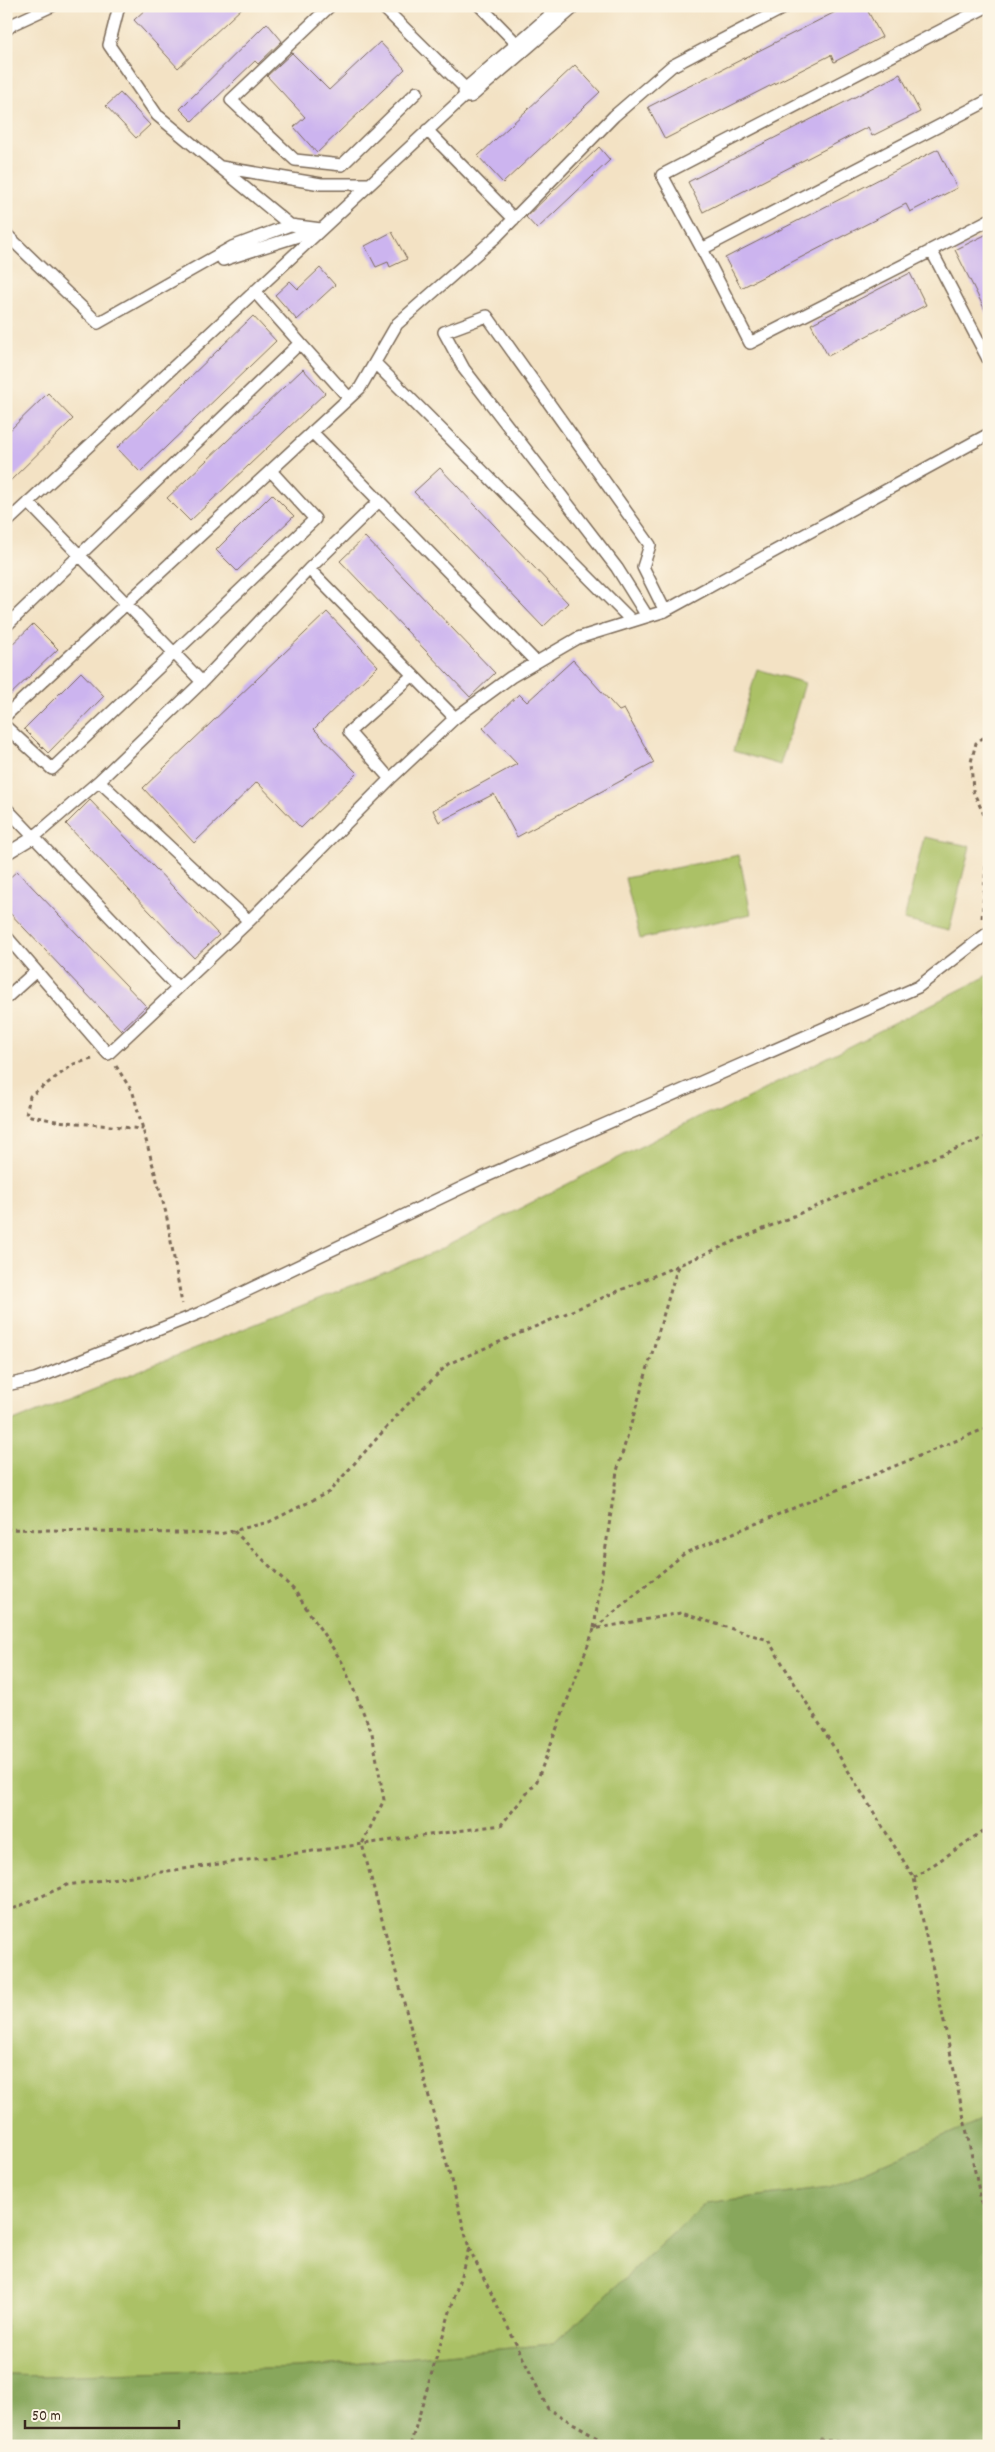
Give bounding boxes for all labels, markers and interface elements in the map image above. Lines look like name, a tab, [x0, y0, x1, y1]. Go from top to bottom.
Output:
scale bar	[25, 2397, 179, 2429]
text: 50 m	[32, 2406, 61, 2428]

